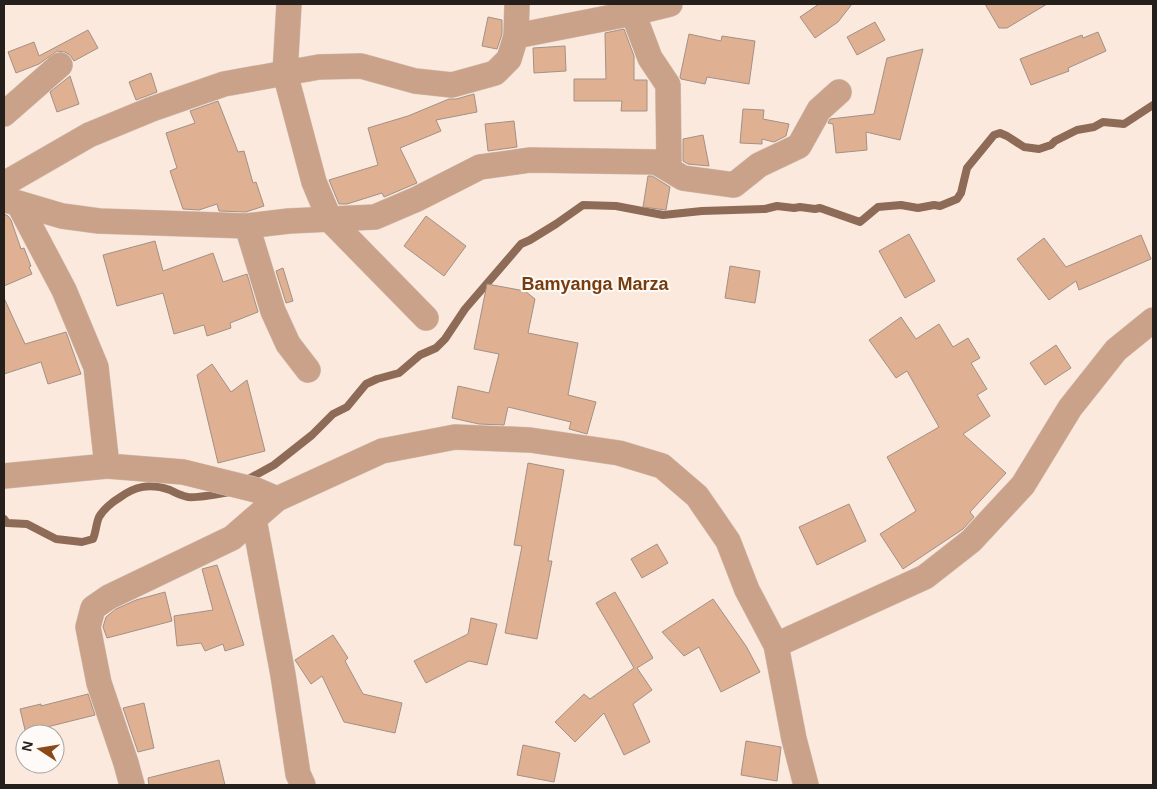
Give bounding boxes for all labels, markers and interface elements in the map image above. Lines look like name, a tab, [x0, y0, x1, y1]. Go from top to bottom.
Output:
district label: Bamyanga Marza	[521, 274, 670, 294]
north arrow	[15, 724, 65, 774]
text: N	[18, 740, 36, 753]

